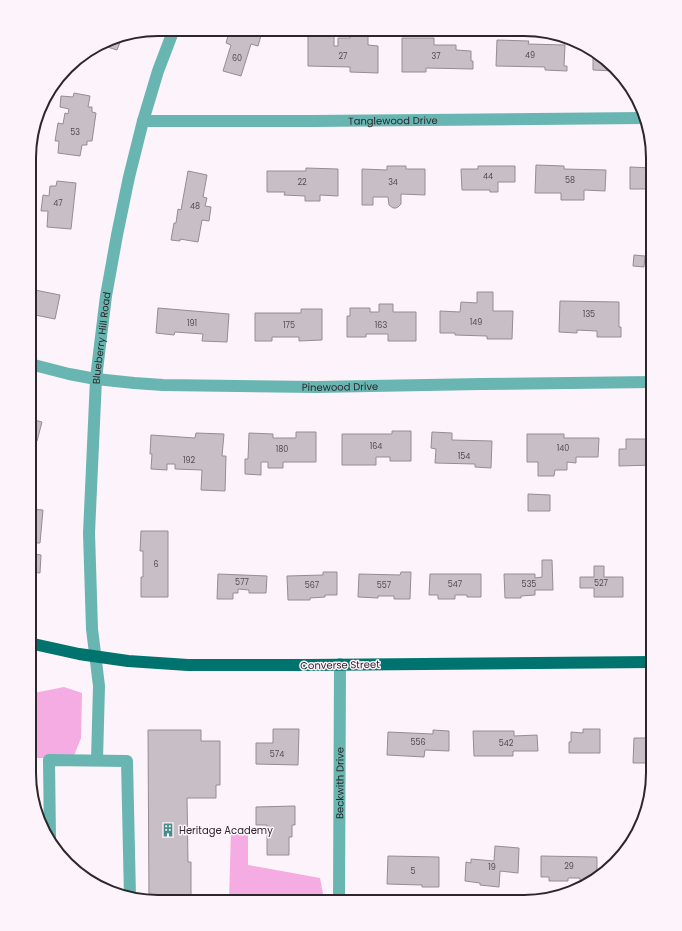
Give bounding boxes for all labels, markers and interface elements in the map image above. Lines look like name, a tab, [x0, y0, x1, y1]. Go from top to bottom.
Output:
house number: 49	[525, 50, 535, 61]
house number: 27	[339, 51, 348, 62]
house number: 37	[431, 51, 441, 62]
house number: 60	[232, 53, 242, 64]
street label: Tanglewood Drive	[348, 112, 438, 128]
house number: 53	[70, 127, 80, 138]
house number: 44	[483, 171, 493, 182]
house number: 58	[565, 175, 575, 186]
house number: 22	[297, 177, 307, 188]
house number: 34	[388, 177, 398, 188]
house number: 47	[53, 198, 63, 209]
house number: 48	[190, 201, 200, 212]
street label: Blueberry Hill Road	[88, 290, 114, 384]
house number: 135	[583, 309, 595, 320]
house number: 149	[470, 317, 482, 328]
house number: 191	[187, 318, 197, 329]
house number: 175	[283, 320, 295, 331]
house number: 163	[375, 320, 387, 331]
street label: Pinewood Drive	[302, 378, 378, 395]
house number: 164	[370, 441, 382, 452]
house number: 140	[557, 443, 569, 454]
house number: 180	[276, 444, 288, 455]
house number: 154	[458, 451, 470, 462]
house number: 192	[183, 455, 195, 466]
house number: 6	[153, 559, 159, 570]
house number: 577	[235, 577, 250, 588]
house number: 527	[594, 578, 609, 589]
house number: 547	[448, 579, 463, 590]
house number: 535	[522, 579, 536, 590]
house number: 567	[305, 580, 320, 591]
house number: 557	[377, 580, 392, 591]
street label: Converse Street	[300, 657, 380, 673]
house number: 556	[410, 737, 426, 748]
house number: 542	[499, 738, 514, 749]
street label: Beckwith Drive	[332, 747, 347, 819]
house number: 574	[270, 749, 284, 760]
building icon: Heritage Academy	[160, 822, 176, 838]
place label: Heritage Academy	[179, 823, 273, 838]
house number: 29	[564, 861, 574, 872]
house number: 19	[488, 862, 496, 873]
house number: 5	[410, 866, 416, 877]

